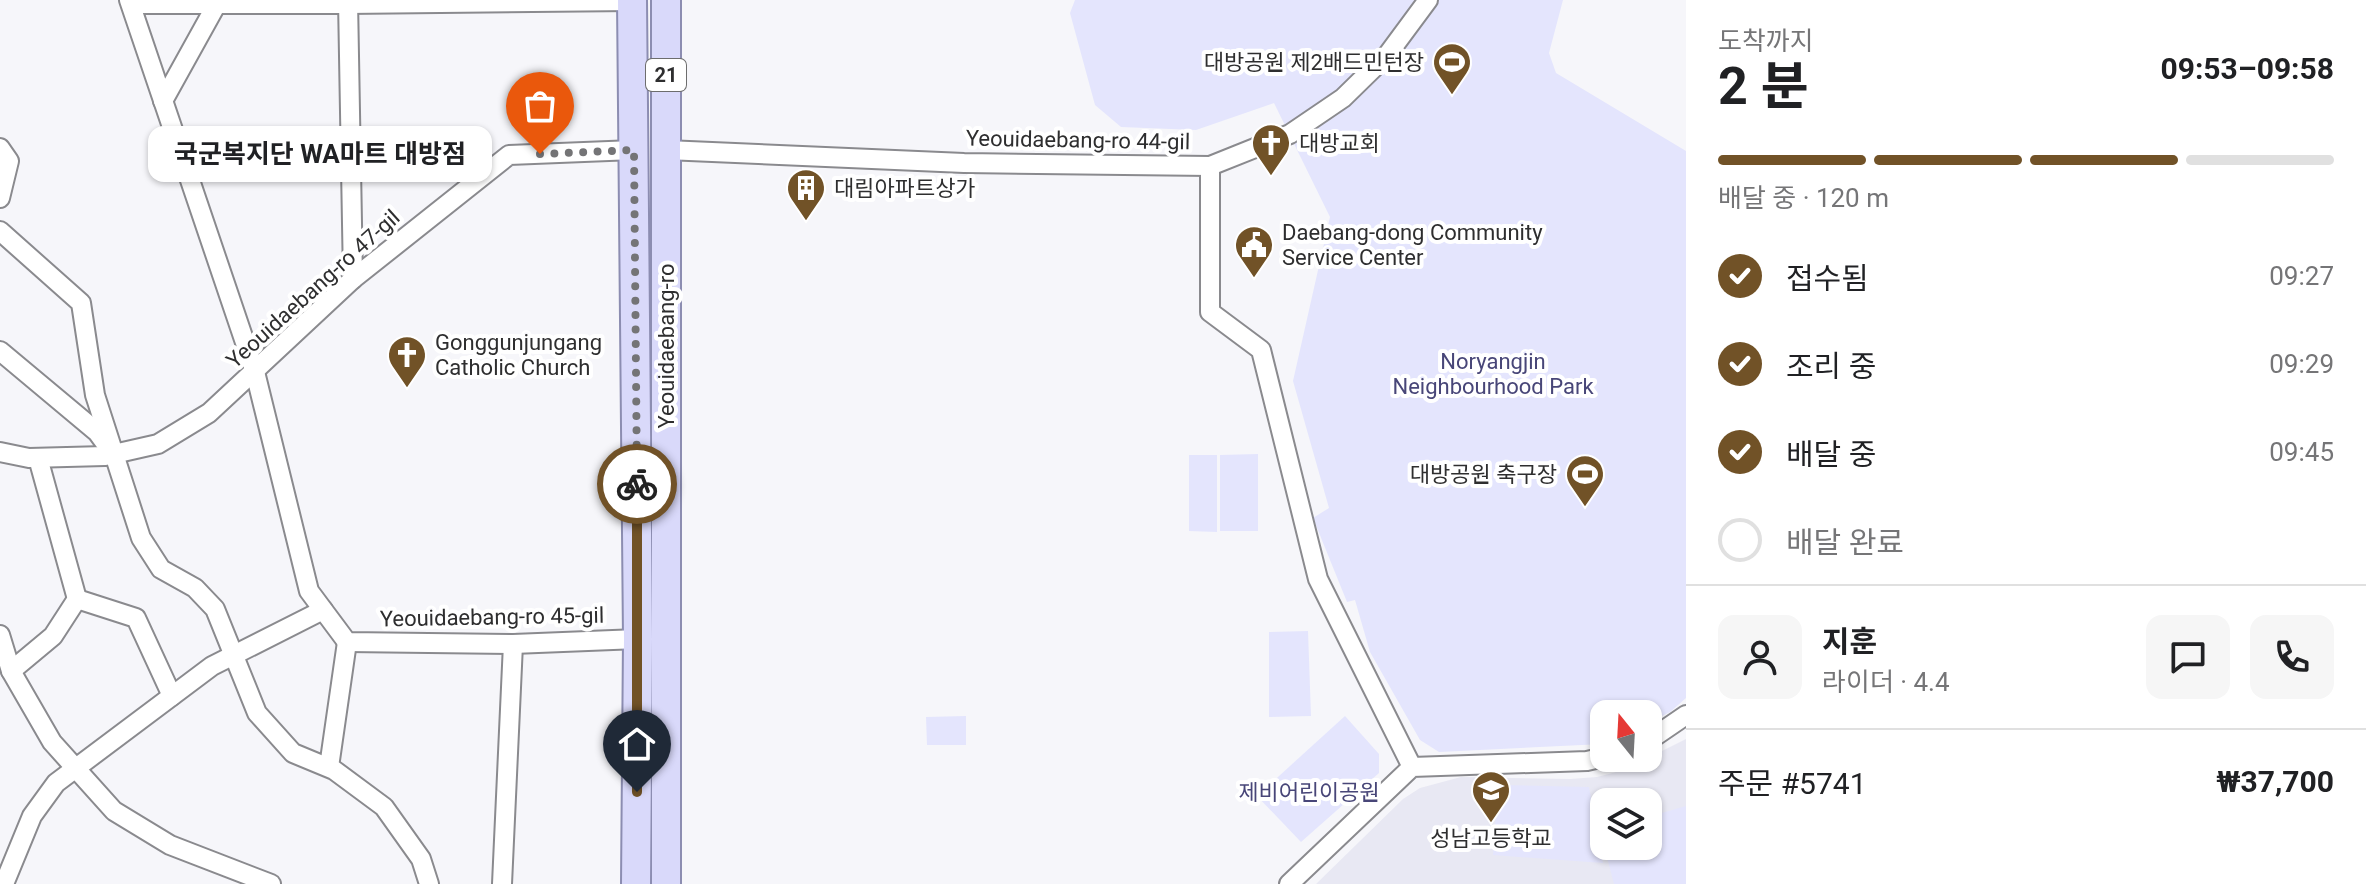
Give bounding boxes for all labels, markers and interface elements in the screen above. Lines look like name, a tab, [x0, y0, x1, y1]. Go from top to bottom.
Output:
text: 도착까지	[1718, 26, 1814, 56]
sports icon: 대방공원 제2배드민턴장	[1431, 41, 1473, 96]
place label: 대방공원 제2배드민턴장	[1204, 50, 1424, 75]
text: 09:53–09:58	[2160, 51, 2334, 86]
text: 2 분	[1718, 56, 1809, 117]
road number: 21	[646, 59, 686, 91]
pin	[506, 72, 574, 154]
icon: bag	[518, 84, 562, 128]
church icon: 대방교회	[1250, 122, 1292, 177]
callout: 국군복지단 WA마트 대방점	[148, 126, 492, 182]
street label: Yeouidaebang-ro 44-gil	[966, 126, 1190, 154]
place label: 대방교회	[1299, 131, 1380, 156]
text: 국군복지단 WA마트 대방점	[174, 139, 466, 169]
building icon: 대림아파트상가	[785, 167, 827, 222]
place label: 대림아파트상가	[834, 176, 976, 201]
text: 배달 중 · 120 m	[1718, 183, 1889, 213]
street label: Yeouidaebang-ro 47-gil	[221, 205, 405, 373]
place label: Daebang-dong Community Service Center	[1282, 220, 1543, 270]
public building icon: Daebang-dong Community Service Center	[1233, 224, 1275, 279]
icon: check	[1718, 254, 1762, 298]
text: 접수됨	[1786, 261, 1869, 296]
text: 09:27	[2269, 261, 2334, 291]
street label: Yeouidaebang-ro	[654, 264, 679, 428]
place label: Gonggunjungang Catholic Church	[435, 330, 602, 380]
church icon: Gonggunjungang Catholic Church	[386, 334, 428, 389]
icon: check	[1718, 342, 1762, 386]
park label: Noryangjin Neighbourhood Park	[1392, 349, 1594, 399]
text: 조리 중	[1786, 349, 1876, 384]
text: 09:29	[2269, 349, 2334, 379]
icon: check	[1718, 430, 1762, 474]
text: 배달 중	[1786, 437, 1876, 472]
text: 09:45	[2269, 437, 2334, 467]
courier	[597, 444, 677, 524]
sports icon: 대방공원 축구장	[1564, 453, 1606, 508]
icon: bike	[615, 462, 659, 506]
place label: 대방공원 축구장	[1410, 462, 1557, 487]
text: 배달 완료	[1786, 525, 1904, 560]
street label: Yeouidaebang-ro 45-gil	[380, 603, 604, 631]
button: person	[1718, 615, 1802, 699]
button: chat	[2146, 615, 2230, 699]
button: phone	[2250, 615, 2334, 699]
text: 지훈	[1822, 624, 1877, 659]
text: 라이더 · 4.4	[1822, 667, 1950, 697]
north arrow	[1590, 700, 1662, 772]
map controls	[1590, 700, 1662, 860]
pin	[603, 710, 671, 792]
icon: home	[615, 722, 659, 766]
text: ₩37,700	[2216, 764, 2334, 799]
text: 주문 #5741	[1718, 766, 1867, 801]
school or university icon: 성남고등학교	[1470, 769, 1512, 824]
park label: 제비어린이공원	[1238, 780, 1380, 805]
button: layers	[1590, 788, 1662, 860]
place label: 성남고등학교	[1430, 826, 1552, 851]

